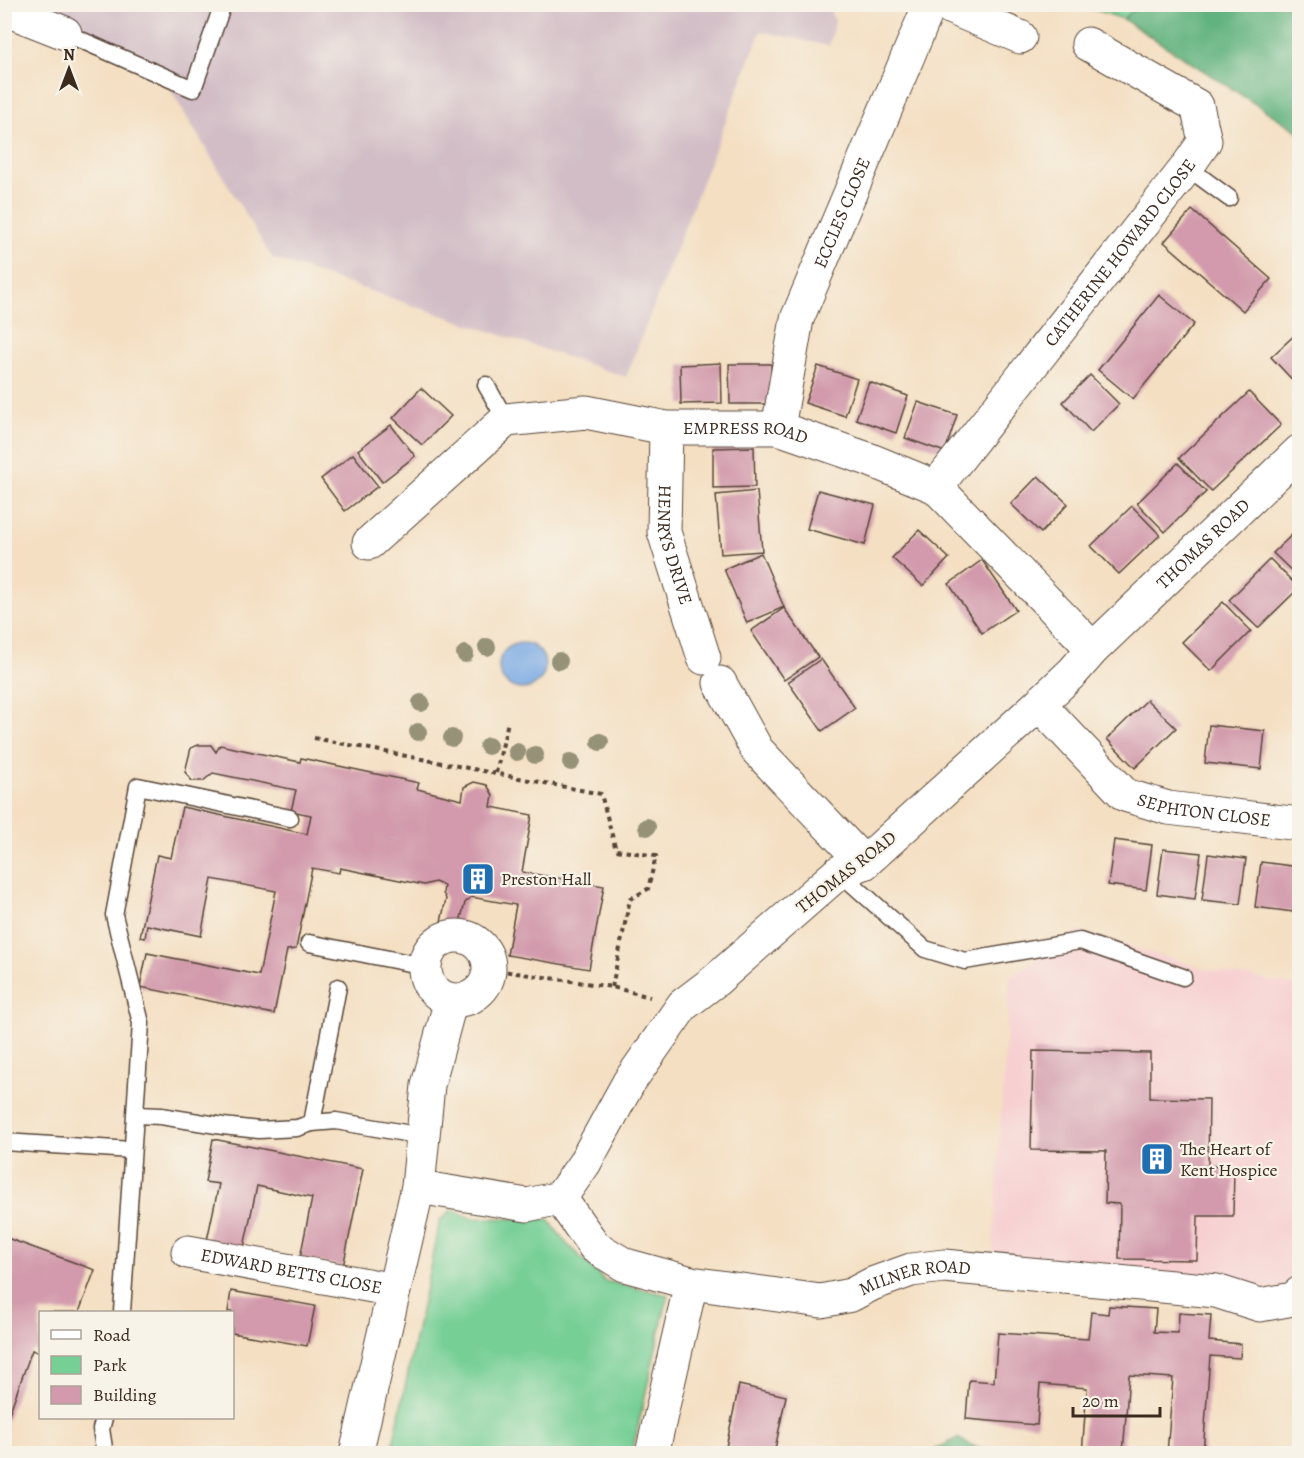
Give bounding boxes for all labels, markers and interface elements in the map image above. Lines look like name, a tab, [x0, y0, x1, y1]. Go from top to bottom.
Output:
north arrow	[39, 39, 99, 99]
text: N	[63, 44, 75, 66]
street label: ECCLES CLOSE	[808, 154, 876, 272]
street label: CATHERINE HOWARD CLOSE	[1039, 154, 1201, 351]
street label: EMPRESS ROAD	[683, 415, 811, 449]
street label: HENRYS DRIVE	[652, 484, 698, 607]
street label: THOMAS ROAD	[1151, 493, 1255, 594]
street label: SEPHTON CLOSE	[1134, 787, 1272, 832]
street label: THOMAS ROAD	[791, 825, 901, 919]
building icon: Preston Hall	[460, 861, 496, 897]
place label: Preston Hall	[501, 867, 592, 891]
place label: The Heart of Kent Hospice	[1180, 1137, 1278, 1182]
building icon: The Heart of Kent Hospice	[1139, 1141, 1175, 1177]
street label: EDWARD BETTS CLOSE	[199, 1243, 384, 1300]
street label: MILNER ROAD	[854, 1254, 972, 1301]
legend	[39, 1311, 234, 1419]
text: Road	[93, 1323, 131, 1347]
text: Park	[93, 1353, 127, 1377]
scale bar	[1073, 1380, 1160, 1418]
text: Building	[93, 1383, 157, 1407]
text: 20 m	[1082, 1389, 1119, 1413]

